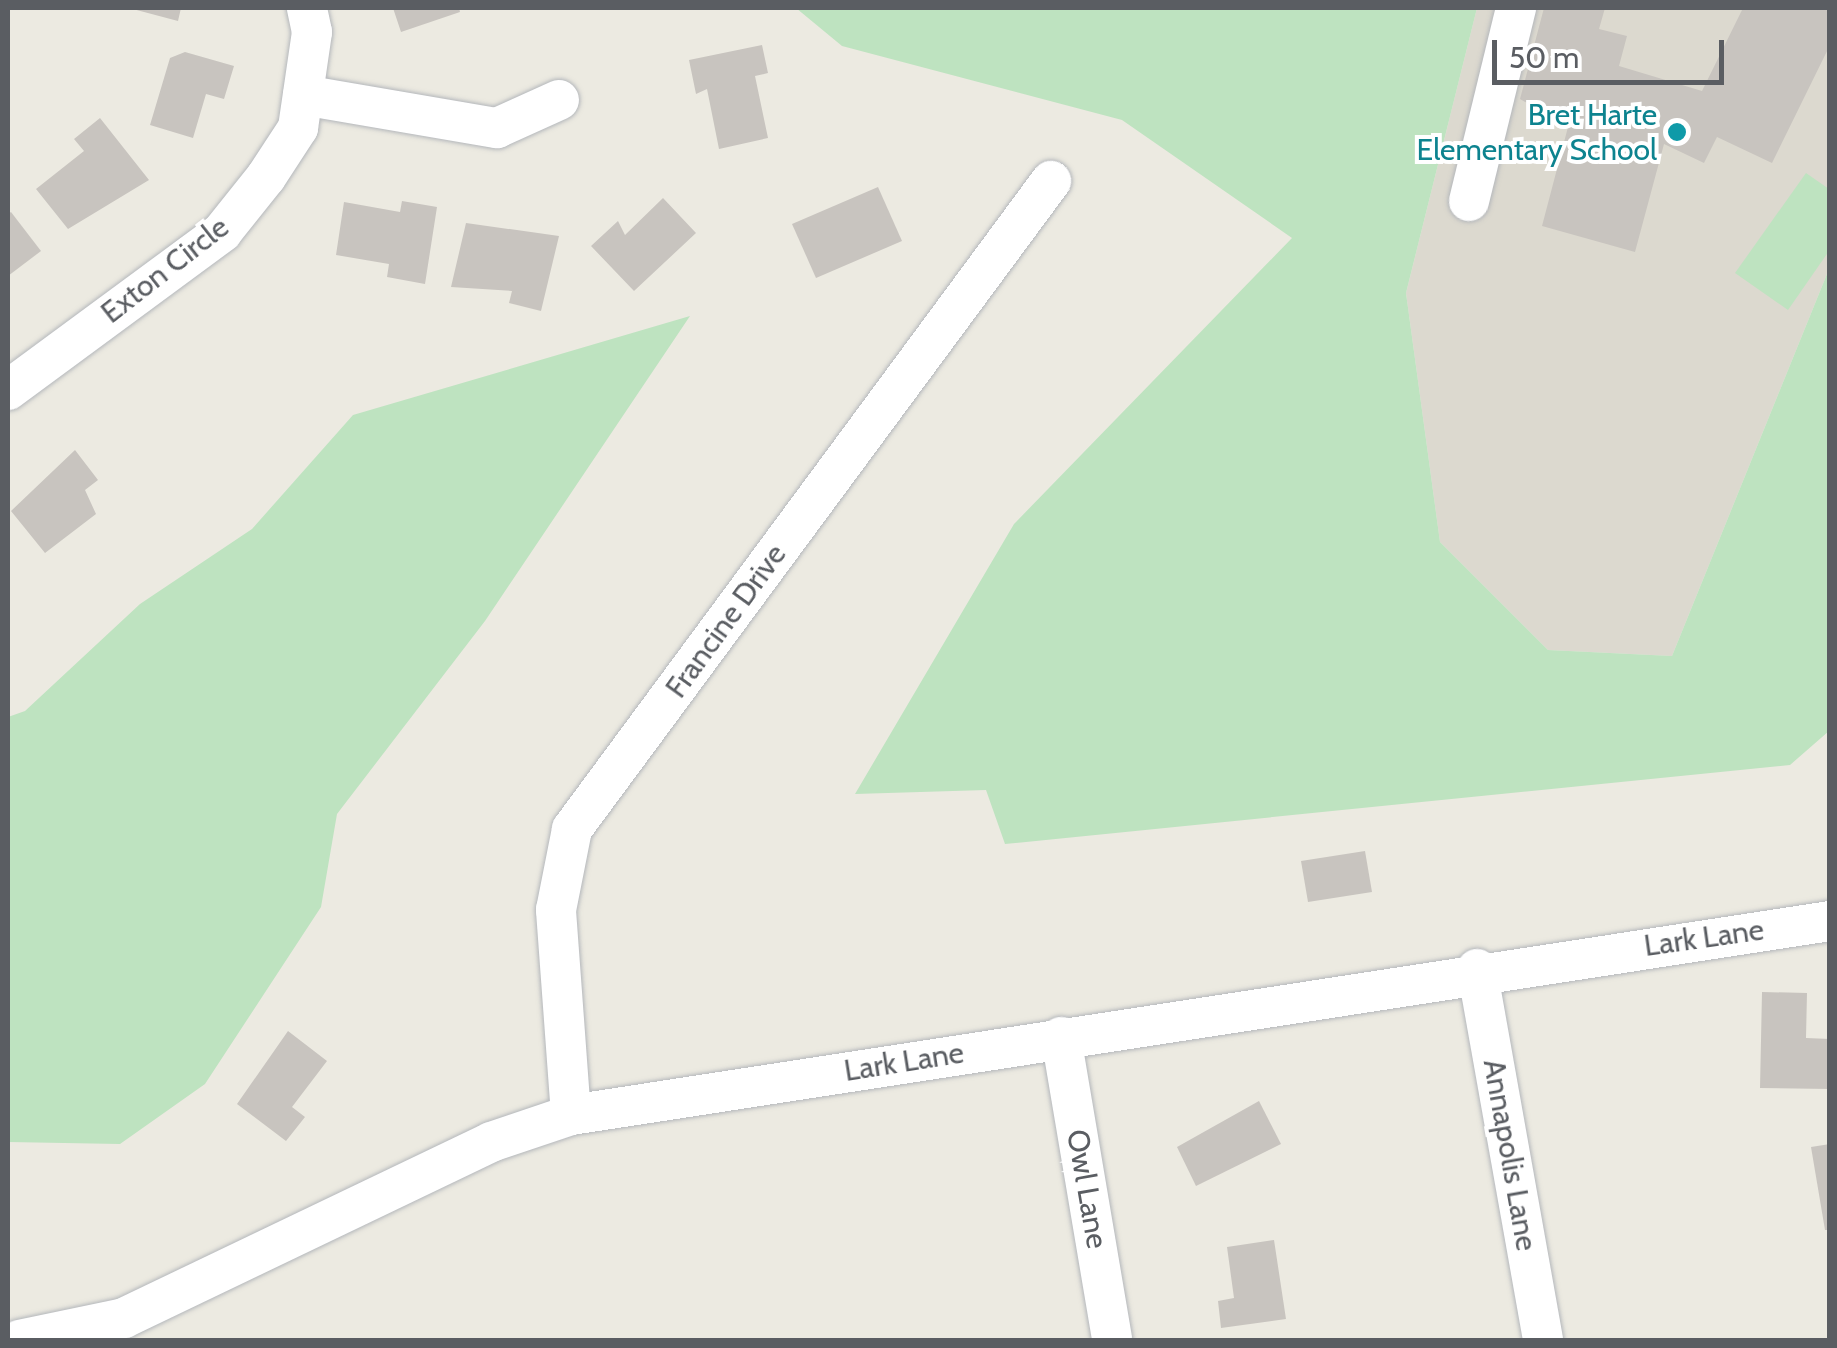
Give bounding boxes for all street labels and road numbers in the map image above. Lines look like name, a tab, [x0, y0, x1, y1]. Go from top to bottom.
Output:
street label: Exton Circle	[94, 209, 236, 331]
street label: Francine Drive	[658, 537, 794, 705]
street label: Lark Lane	[1642, 912, 1766, 964]
street label: Lark Lane	[842, 1035, 966, 1089]
street label: Annapolis Lane	[1475, 1056, 1545, 1254]
street label: Owl Lane	[1059, 1127, 1115, 1251]

